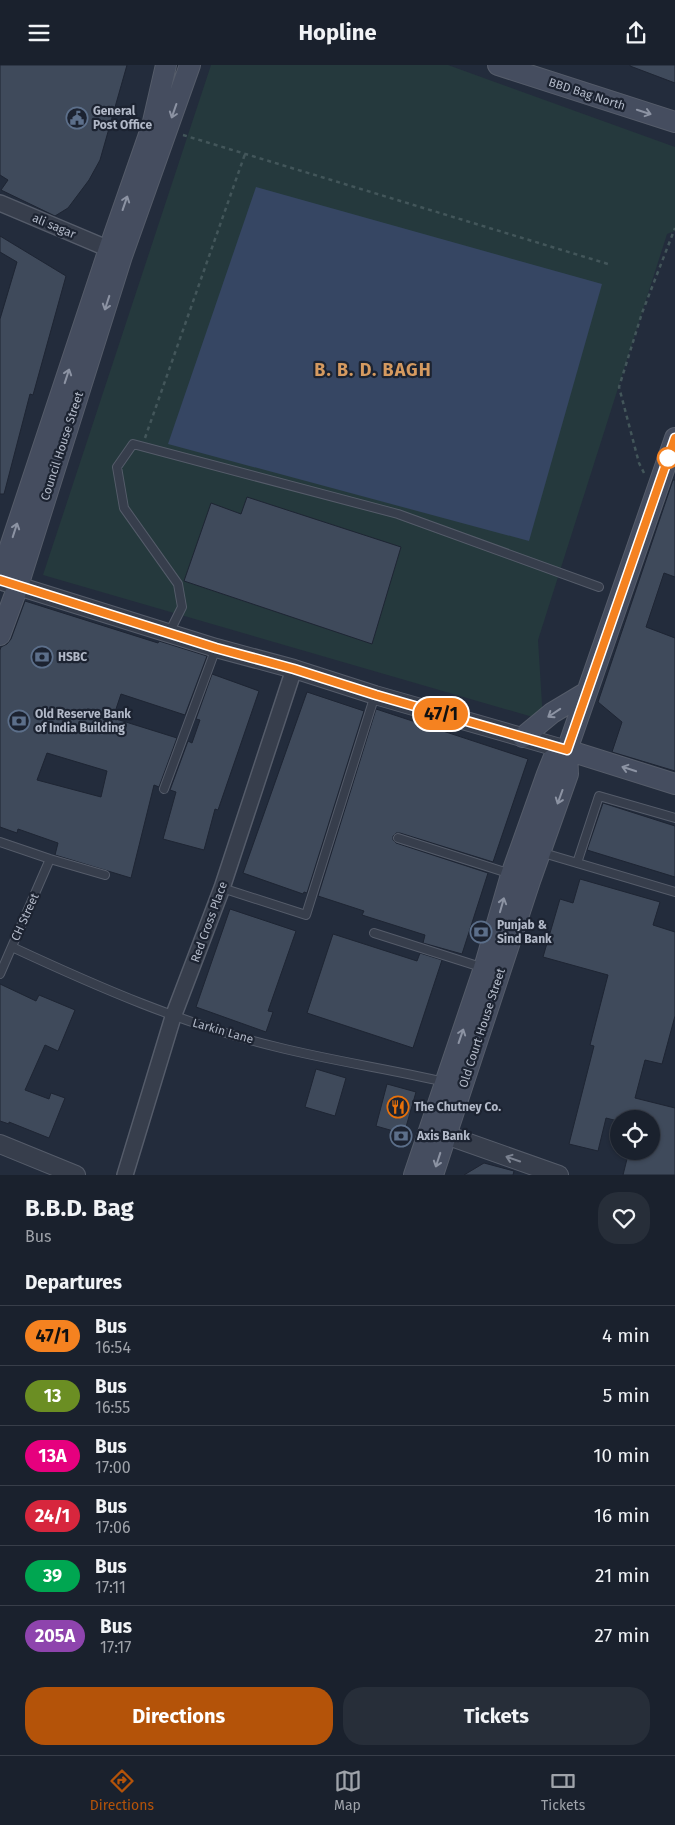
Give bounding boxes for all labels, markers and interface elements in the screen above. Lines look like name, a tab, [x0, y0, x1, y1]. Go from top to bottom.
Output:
icon: menu	[25, 19, 53, 47]
text: Hopline	[298, 19, 377, 46]
icon: share	[622, 19, 650, 47]
street label: BBD Bag North	[547, 75, 627, 113]
one-way arrow	[169, 103, 178, 118]
place label: General Post Office	[93, 104, 152, 132]
public building icon: General Post Office	[65, 106, 89, 130]
one-way arrow	[636, 108, 652, 118]
one-way arrow	[121, 195, 130, 211]
street label: ali sagar	[30, 211, 78, 241]
one-way arrow	[102, 294, 112, 310]
district label: B. B. D. BAGH	[314, 359, 432, 381]
one-way arrow	[62, 369, 72, 385]
street label: Council House Street	[38, 389, 86, 502]
unlabelled marker	[657, 447, 675, 469]
one-way arrow	[11, 523, 21, 539]
bank icon: HSBC	[30, 645, 54, 669]
place label: HSBC	[58, 650, 87, 664]
line badge: 47/1	[406, 698, 476, 730]
text: 47/1	[424, 703, 458, 725]
place label: Old Reserve Bank of India Building	[35, 707, 131, 735]
one-way arrow	[547, 708, 561, 718]
bank icon: Old Reserve Bank of India Building	[7, 709, 31, 733]
one-way arrow	[621, 764, 637, 773]
one-way arrow	[555, 789, 564, 804]
street label: Red Cross Place	[188, 880, 230, 964]
street label: CH Street	[8, 890, 42, 943]
one-way arrow	[498, 897, 508, 913]
place label: Punjab & Sind Bank	[497, 918, 552, 946]
bank icon: Punjab & Sind Bank	[469, 920, 493, 944]
street label: Old Court House Street	[456, 966, 508, 1089]
street label: Larkin Lane	[191, 1016, 255, 1046]
one-way arrow	[457, 1028, 466, 1044]
restaurant icon: The Chutney Co.	[386, 1095, 410, 1119]
place label: The Chutney Co.	[414, 1100, 501, 1114]
map controls	[610, 1110, 660, 1160]
button: locate	[610, 1110, 660, 1160]
bank icon: Axis Bank	[389, 1124, 413, 1148]
place label: Axis Bank	[416, 1129, 470, 1143]
one-way arrow	[433, 1152, 442, 1168]
one-way arrow	[506, 1154, 522, 1163]
button: heart	[598, 1192, 650, 1244]
text: B.B.D. Bag	[25, 1194, 134, 1222]
text: Bus	[25, 1227, 52, 1246]
text: Departures	[25, 1271, 122, 1294]
text: Bus	[95, 1315, 127, 1338]
text: 4 min	[602, 1324, 650, 1347]
text: 47/1	[35, 1325, 70, 1347]
text: 16:54	[95, 1338, 131, 1357]
text: Bus	[95, 1375, 127, 1398]
text: 5 min	[603, 1384, 650, 1407]
text: 13	[44, 1385, 61, 1407]
text: 16:55	[95, 1398, 130, 1417]
text: Bus	[95, 1435, 127, 1458]
text: 10 min	[593, 1444, 650, 1467]
text: 13A	[38, 1445, 67, 1467]
text: 17:00	[95, 1458, 131, 1477]
text: Bus	[95, 1495, 127, 1518]
text: 16 min	[594, 1504, 650, 1527]
text: 24/1	[35, 1505, 70, 1527]
text: 17:06	[95, 1518, 131, 1537]
text: Bus	[95, 1555, 127, 1578]
text: 21 min	[595, 1564, 650, 1587]
text: 39	[43, 1565, 62, 1587]
text: 17:11	[95, 1578, 126, 1597]
text: Bus	[100, 1615, 132, 1638]
text: 27 min	[595, 1624, 650, 1647]
text: 205A	[35, 1625, 75, 1647]
text: 17:17	[100, 1638, 131, 1657]
button: Directions	[25, 1687, 333, 1745]
button: Tickets	[343, 1687, 650, 1745]
tab: Directions	[90, 1767, 154, 1814]
tab: Map	[334, 1767, 362, 1814]
tab: Tickets	[541, 1767, 585, 1814]

